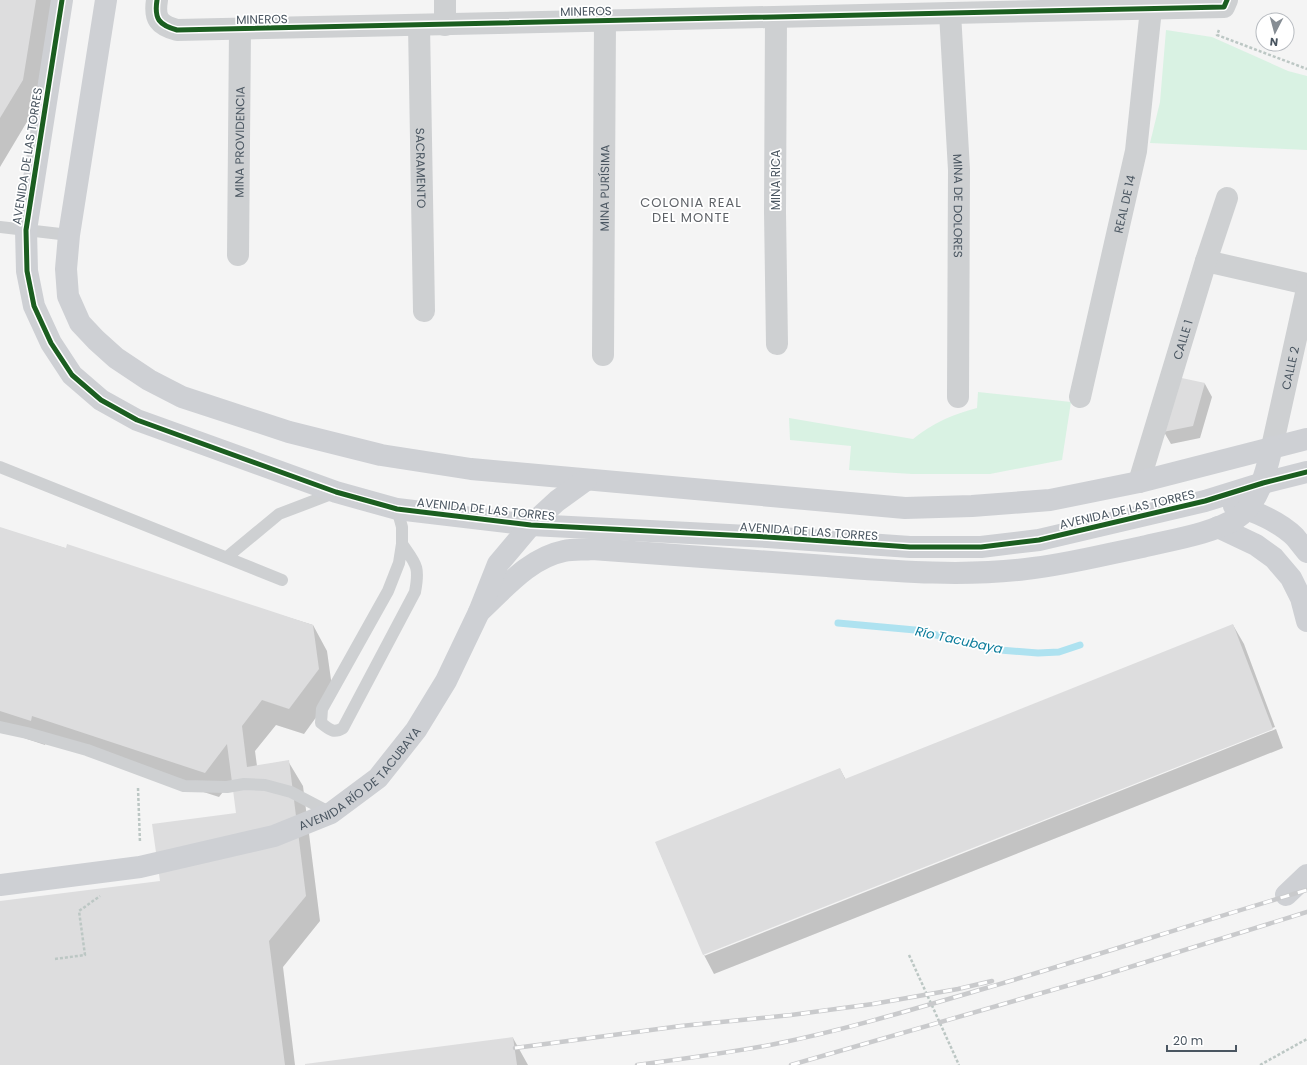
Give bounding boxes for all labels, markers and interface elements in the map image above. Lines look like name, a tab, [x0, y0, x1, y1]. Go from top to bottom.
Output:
street label: MINEROS	[560, 2, 612, 20]
street label: MINEROS	[236, 10, 288, 28]
north arrow	[1255, 12, 1295, 52]
text: N	[1269, 34, 1279, 50]
street label: AVENIDA DE LAS TORRES	[8, 86, 46, 226]
street label: MINA PROVIDENCIA	[230, 86, 248, 198]
street label: SACRAMENTO	[412, 127, 431, 208]
street label: MINA PURÍSIMA	[595, 145, 613, 231]
street label: MINA RICA	[767, 150, 784, 210]
street label: MINA DE DOLORES	[950, 153, 968, 258]
street label: REAL DE 14	[1109, 173, 1139, 235]
district label: COLONIA REAL DEL MONTE	[640, 193, 742, 227]
street label: CALLE 1	[1168, 317, 1196, 361]
street label: CALLE 2	[1276, 345, 1303, 391]
street label: AVENIDA DE LAS TORRES	[1058, 485, 1196, 533]
street label: AVENIDA DE LAS TORRES	[416, 493, 556, 525]
street label: AVENIDA DE LAS TORRES	[739, 518, 879, 544]
water label: Río Tacubaya	[913, 621, 1005, 659]
street label: AVENIDA RÍO DE TACUBAYA	[296, 723, 424, 834]
scale bar	[1167, 1027, 1236, 1053]
text: 20 m	[1173, 1032, 1203, 1049]

